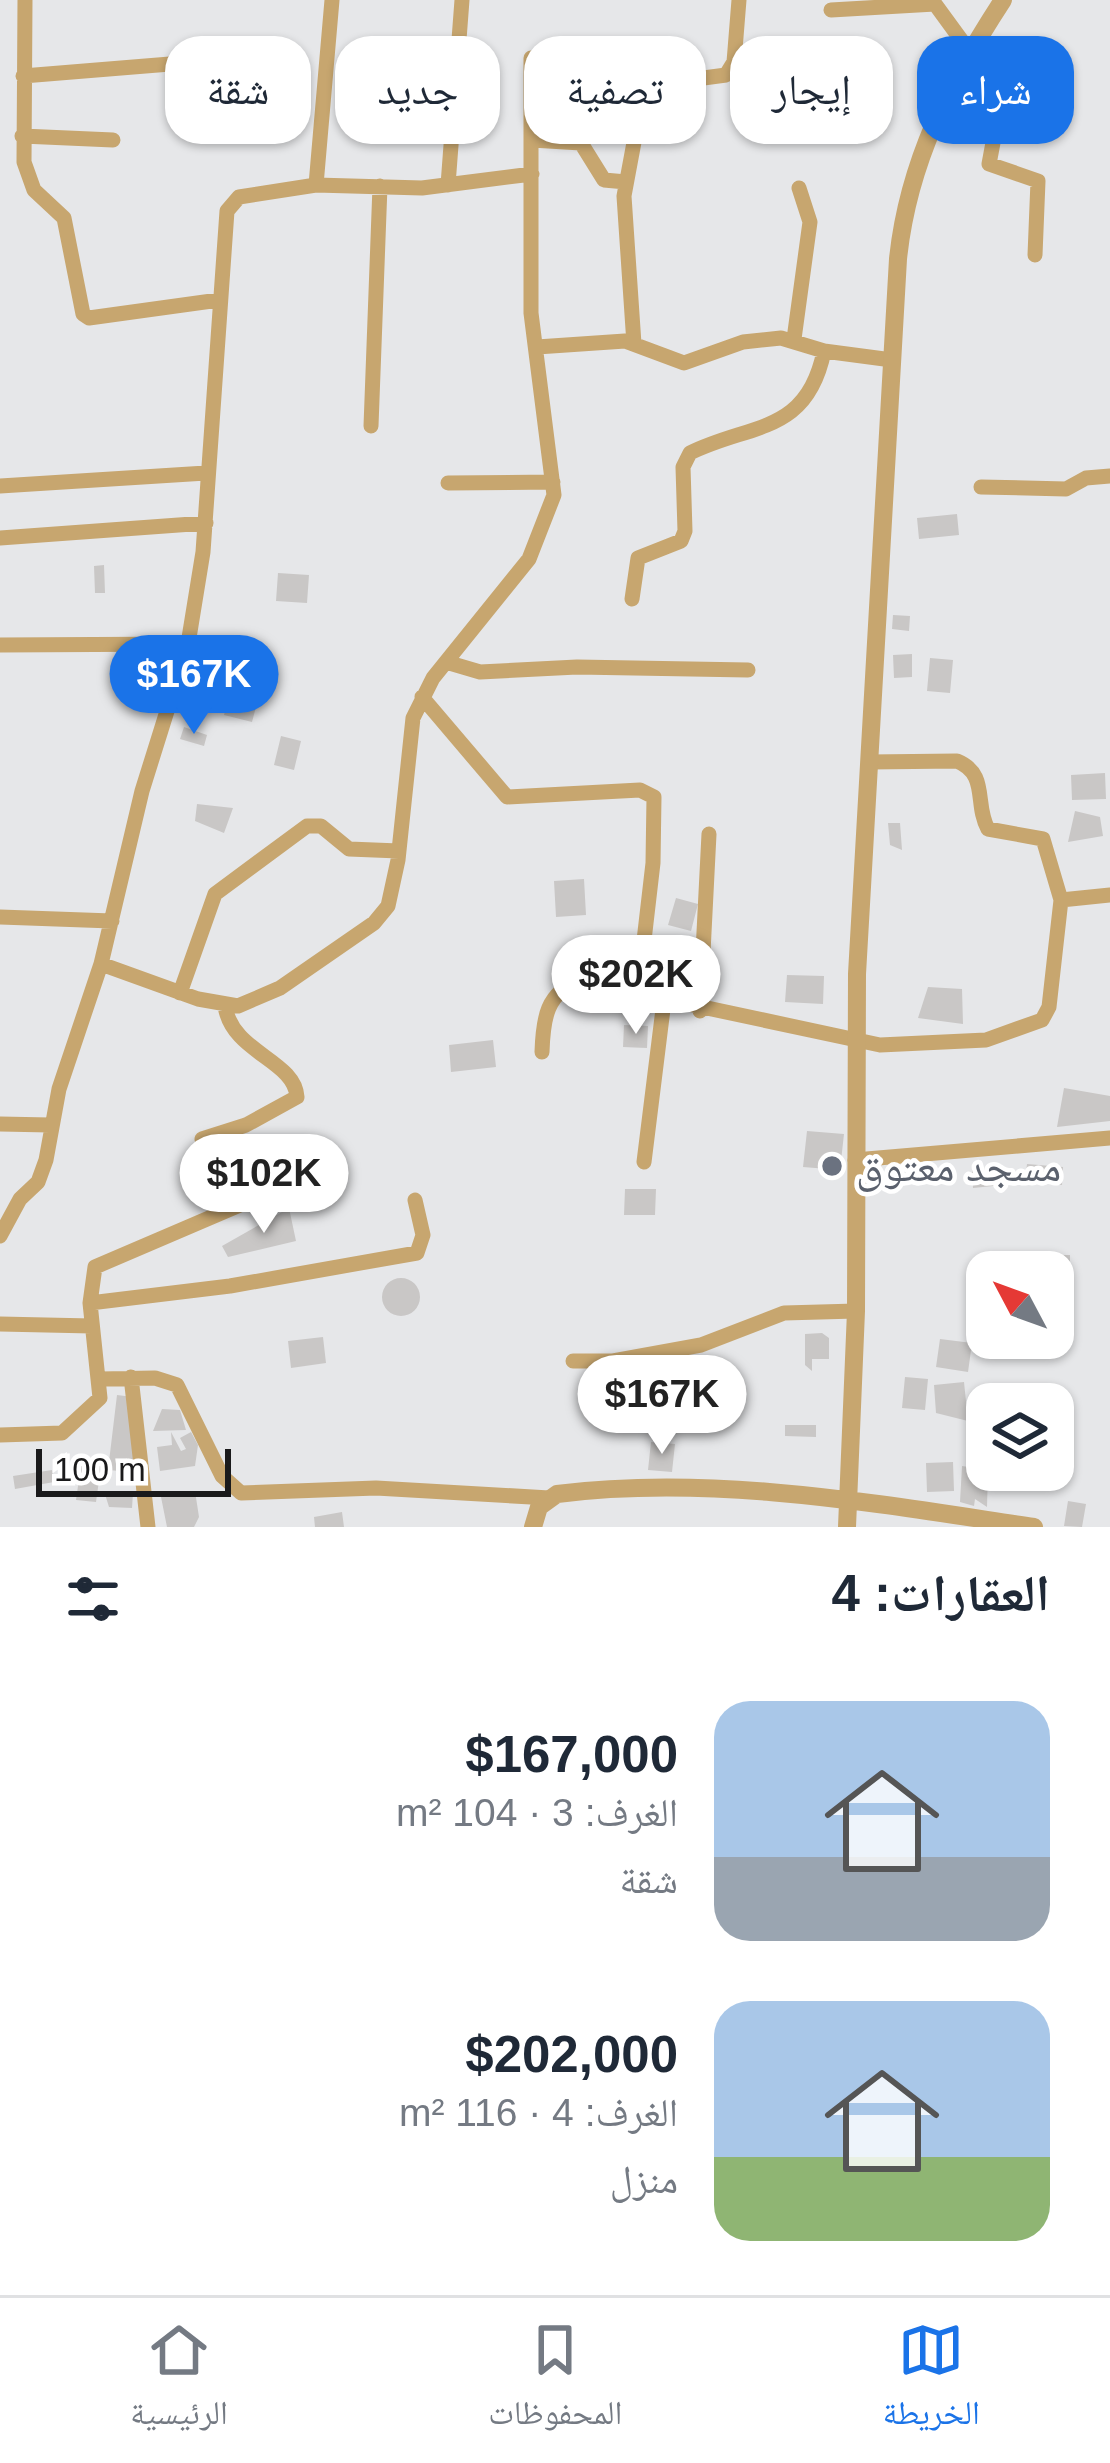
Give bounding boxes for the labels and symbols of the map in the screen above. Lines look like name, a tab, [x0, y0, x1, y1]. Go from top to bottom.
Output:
pin: $167K	[110, 635, 278, 737]
pin: $202K	[552, 935, 720, 1037]
pin: $102K	[180, 1134, 348, 1236]
place label: مسجد معتوق	[856, 1143, 1061, 1192]
marker: مسجد معتوق	[819, 1153, 845, 1179]
north arrow	[966, 1251, 1074, 1359]
pin: $167K	[578, 1355, 746, 1457]
scale bar	[36, 1443, 231, 1496]

